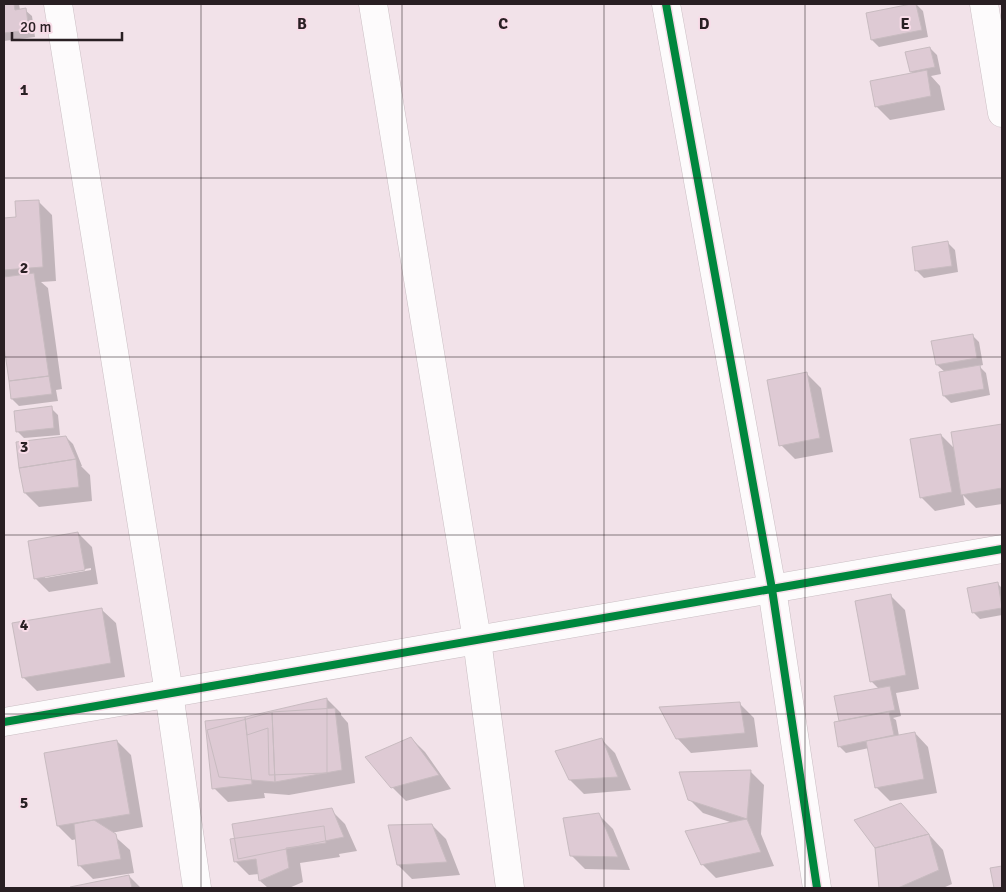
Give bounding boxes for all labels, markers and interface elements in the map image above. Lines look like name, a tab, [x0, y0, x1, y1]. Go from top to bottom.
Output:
scale bar	[12, 10, 122, 42]
text: B	[297, 14, 307, 34]
text: C	[498, 14, 508, 34]
text: D	[699, 14, 710, 34]
text: E	[900, 14, 910, 34]
text: 20 m	[20, 18, 51, 36]
text: 1	[20, 80, 29, 100]
text: 2	[20, 258, 28, 278]
text: 3	[20, 437, 28, 457]
text: 4	[20, 615, 29, 635]
text: 5	[20, 793, 28, 813]

